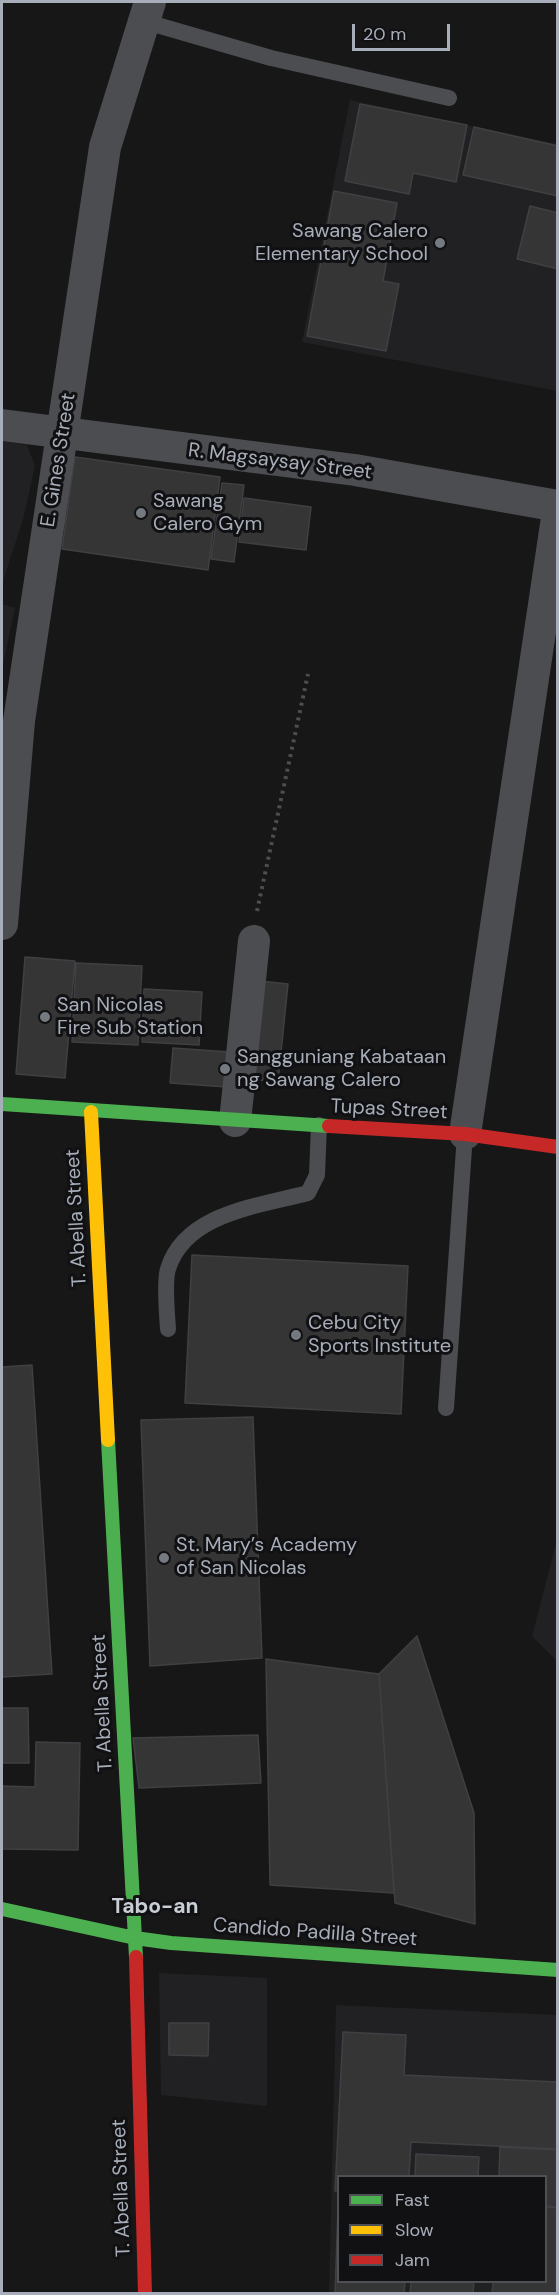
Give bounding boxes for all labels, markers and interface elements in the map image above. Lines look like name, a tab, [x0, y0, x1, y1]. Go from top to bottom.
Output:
scale bar	[355, 12, 452, 50]
text: 20 m	[363, 22, 406, 46]
place label: Sawang Calero Elementary School	[255, 220, 428, 267]
marker: Sawang Calero Elementary School	[433, 236, 447, 250]
street label: E. Gines Street	[37, 391, 81, 529]
street label: R. Magsaysay Street	[187, 439, 373, 485]
place label: Sawang Calero Gym	[153, 490, 262, 537]
marker: Sawang Calero Gym	[134, 506, 148, 520]
place label: San Nicolas Fire Sub Station	[57, 994, 203, 1041]
marker: San Nicolas Fire Sub Station	[38, 1010, 52, 1024]
place label: Sangguniang Kabataan ng Sawang Calero	[237, 1046, 446, 1093]
marker: Sangguniang Kabataan ng Sawang Calero	[218, 1062, 232, 1076]
street label: Tupas Street	[330, 1095, 448, 1125]
street label: T. Abella Street	[61, 1149, 93, 1287]
place label: Cebu City Sports Institute	[308, 1312, 451, 1359]
marker: Cebu City Sports Institute	[289, 1328, 303, 1342]
place label: St. Mary’s Academy of San Nicolas	[176, 1534, 357, 1581]
marker: St. Mary’s Academy of San Nicolas	[157, 1551, 171, 1565]
street label: T. Abella Street	[87, 1634, 119, 1772]
district label: Tabo-an	[112, 1894, 198, 1920]
street label: Candido Padilla Street	[212, 1914, 418, 1952]
street label: T. Abella Street	[108, 2119, 136, 2257]
legend	[337, 2175, 547, 2283]
text: Fast	[395, 2188, 430, 2212]
text: Slow	[395, 2218, 434, 2242]
text: Jam	[395, 2248, 430, 2272]

